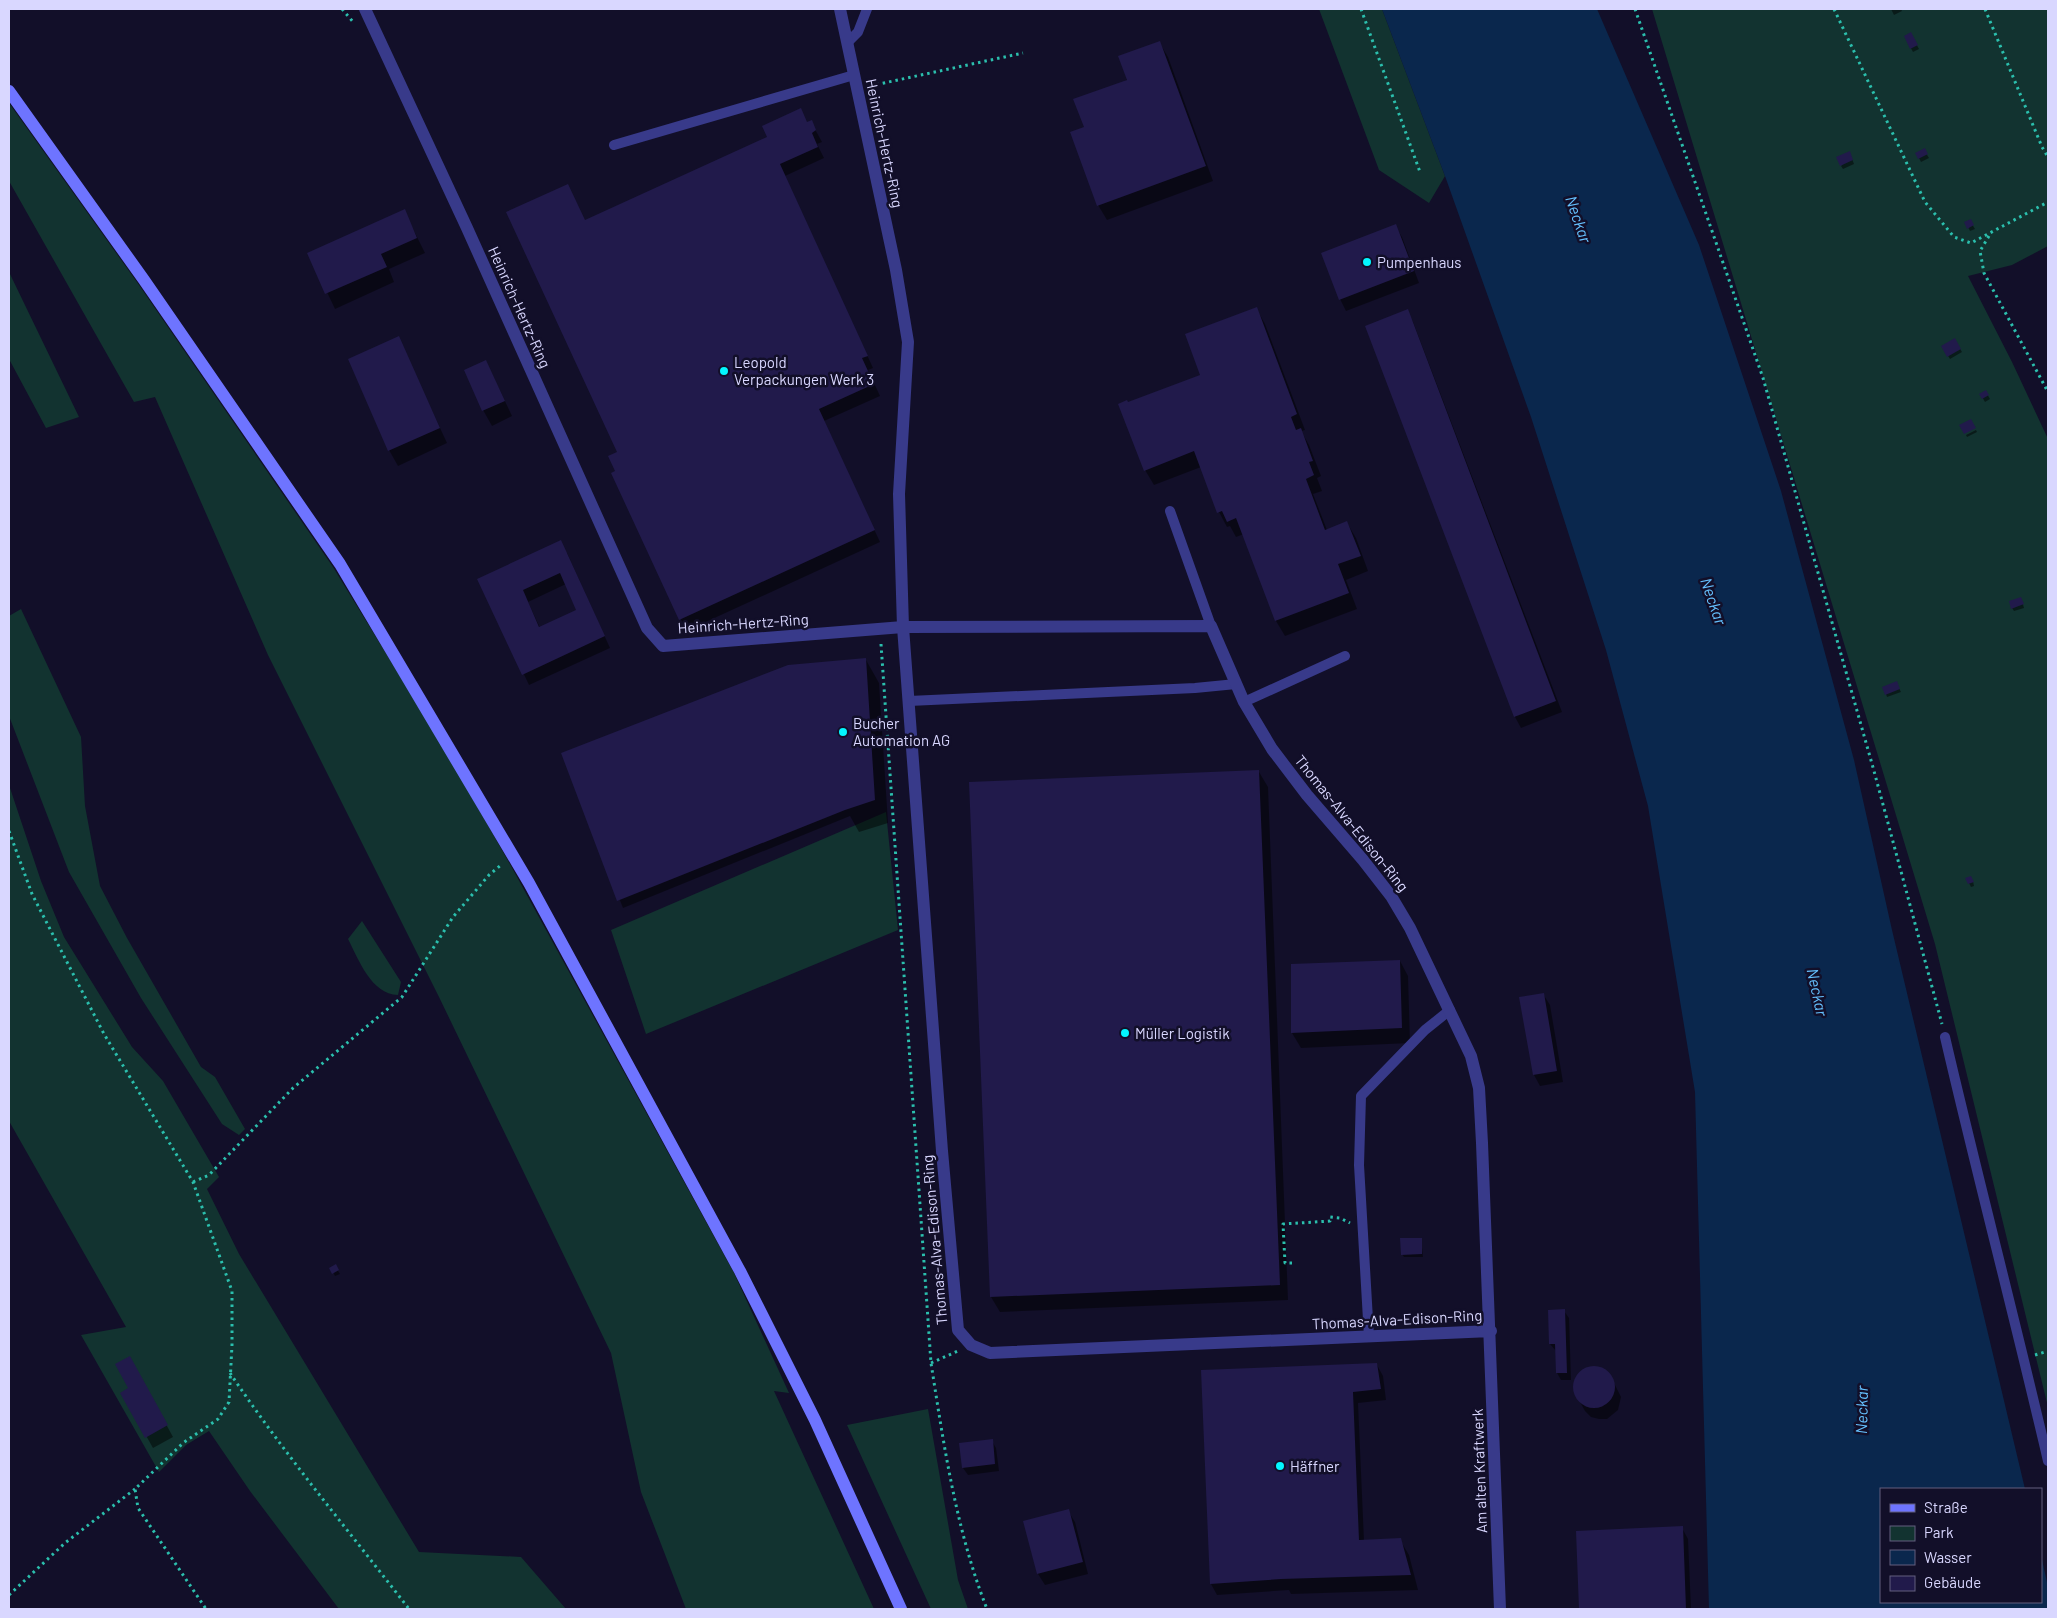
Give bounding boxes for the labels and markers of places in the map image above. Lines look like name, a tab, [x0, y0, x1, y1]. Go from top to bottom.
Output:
place label: Pumpenhaus	[1377, 253, 1462, 271]
marker: Pumpenhaus	[1361, 256, 1373, 268]
place label: Leopold Verpackungen Werk 3	[734, 353, 874, 388]
marker: Leopold Verpackungen Werk 3	[718, 365, 730, 377]
place label: Bucher Automation AG	[853, 714, 950, 749]
marker: Bucher Automation AG	[837, 726, 849, 738]
place label: Müller Logistik	[1135, 1024, 1230, 1042]
marker: Müller Logistik	[1119, 1027, 1131, 1039]
place label: Häffner	[1290, 1457, 1340, 1475]
marker: Häffner	[1274, 1460, 1286, 1472]

